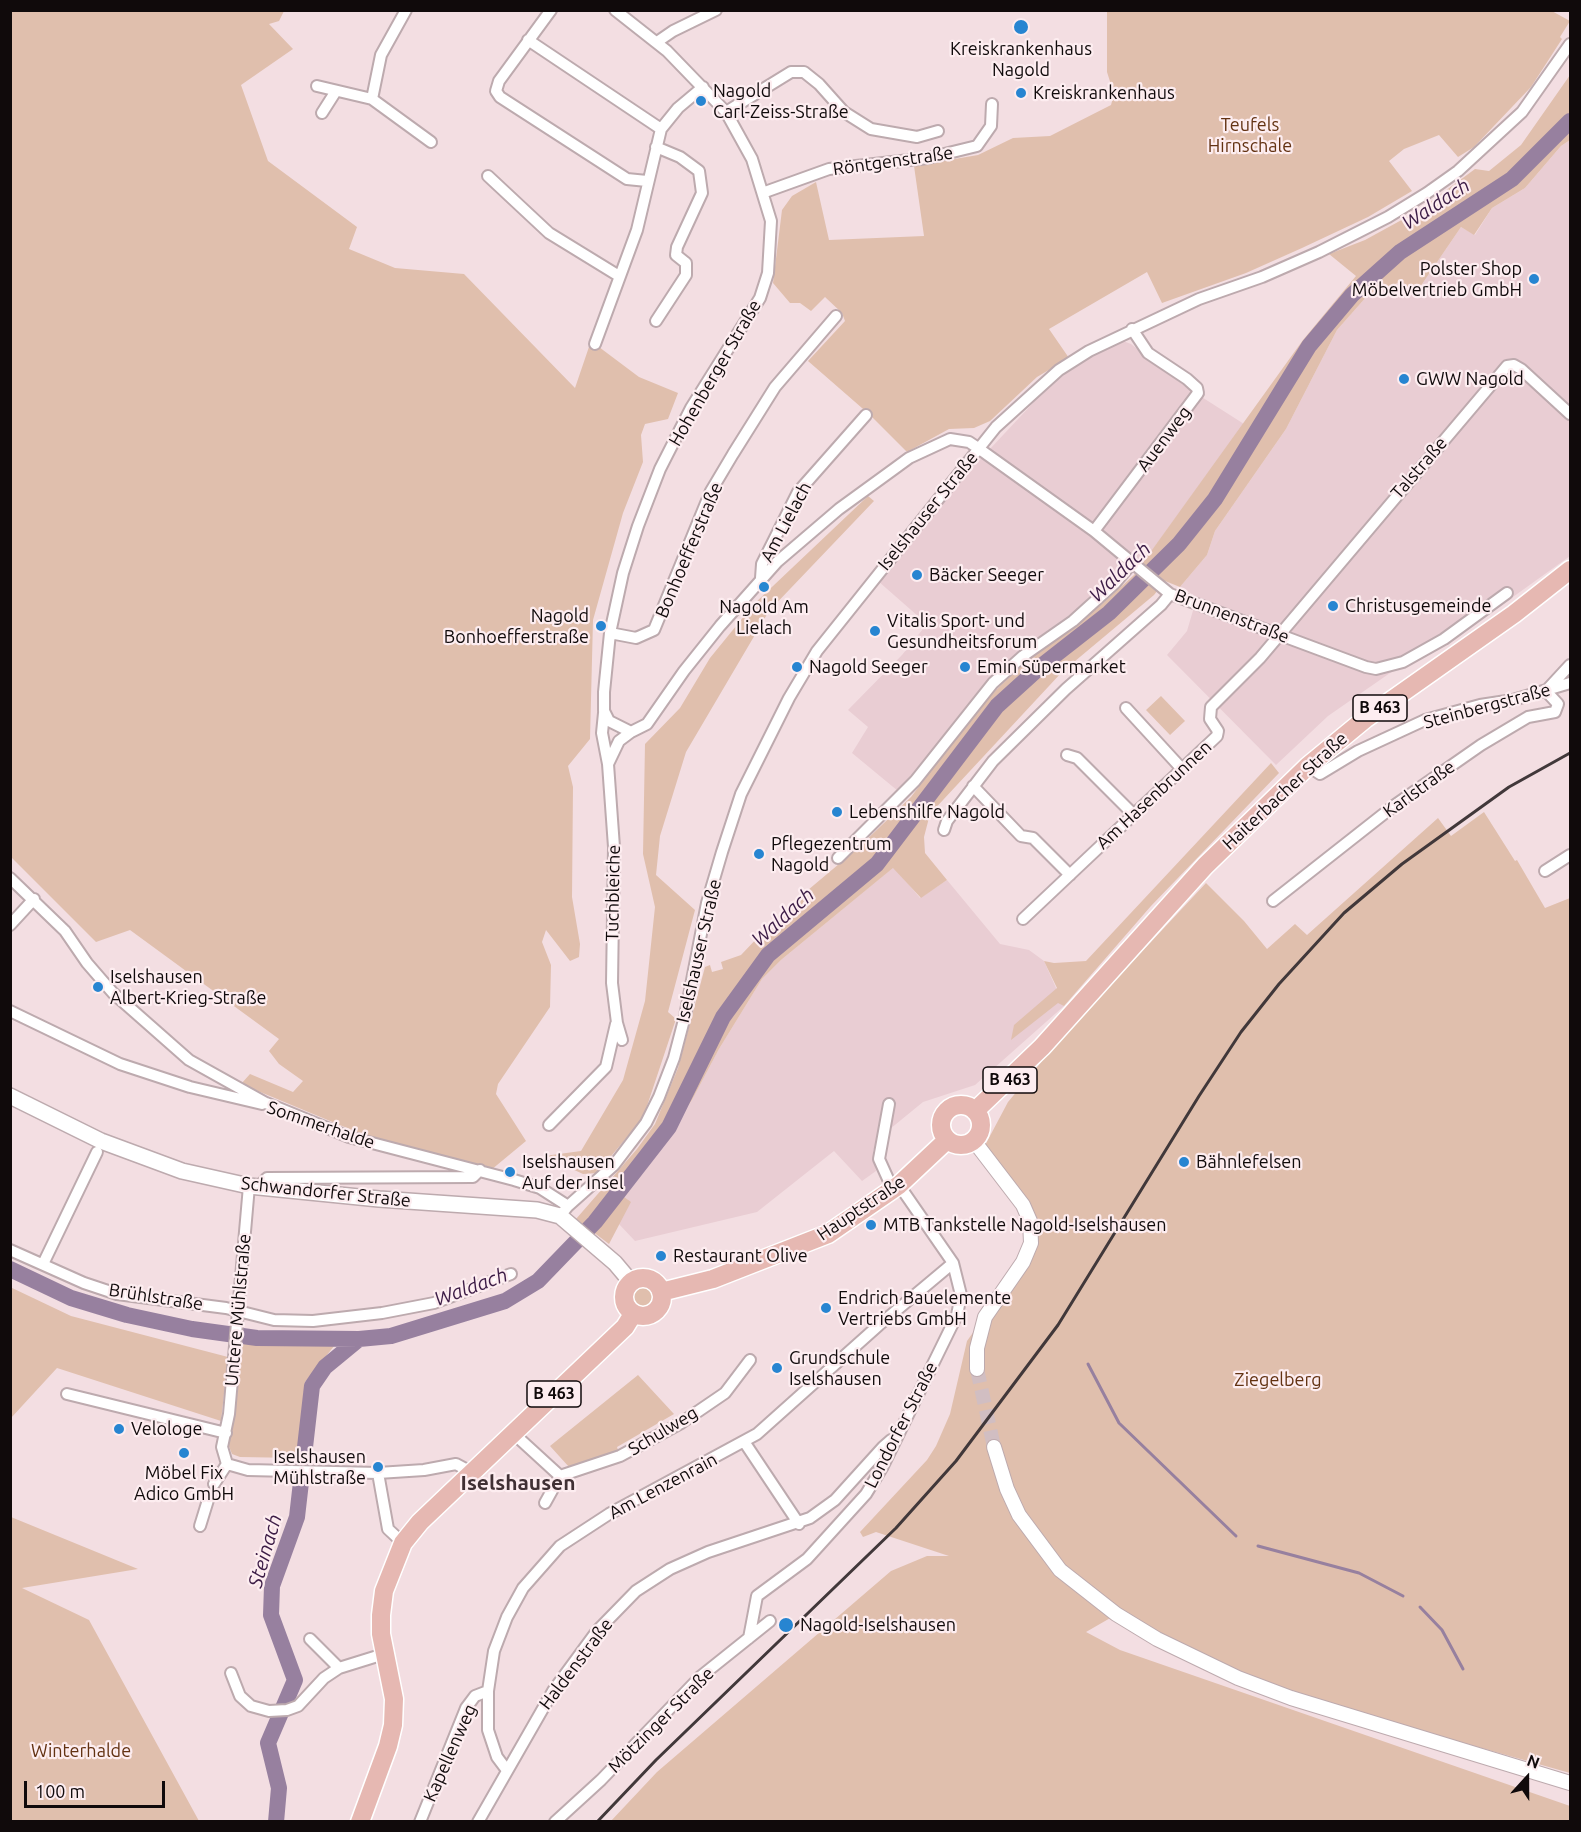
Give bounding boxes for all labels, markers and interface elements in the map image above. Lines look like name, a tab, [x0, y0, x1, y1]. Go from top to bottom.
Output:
marker: Kreiskrankenhaus Nagold	[1012, 18, 1030, 36]
place label: Kreiskrankenhaus Nagold	[950, 38, 1092, 80]
place label: Nagold Carl-Zeiss-Straße	[713, 80, 849, 122]
place label: Kreiskrankenhaus	[1033, 82, 1175, 104]
marker: Kreiskrankenhaus	[1014, 86, 1028, 100]
marker: Nagold Carl-Zeiss-Straße	[694, 94, 708, 108]
park label: Teufels Hirnschale	[1208, 114, 1292, 156]
street label: Röntgenstraße	[831, 142, 955, 180]
water label: Waldach	[1398, 173, 1474, 235]
place label: Polster Shop Möbelvertrieb GmbH	[1352, 258, 1522, 300]
marker: Polster Shop Möbelvertrieb GmbH	[1527, 272, 1541, 286]
street label: Hohenberger Straße	[664, 296, 766, 450]
place label: GWW Nagold	[1416, 368, 1524, 390]
marker: GWW Nagold	[1397, 372, 1411, 386]
street label: Auenweg	[1132, 402, 1196, 476]
street label: Talstraße	[1386, 433, 1452, 503]
street label: Iselshauser Straße	[873, 447, 983, 575]
street label: Am Lielach	[756, 478, 816, 566]
street label: Bonhoefferstraße	[651, 479, 727, 621]
water label: Waldach	[1084, 537, 1156, 607]
place label: Bäcker Seeger	[929, 564, 1044, 586]
marker: Bäcker Seeger	[910, 568, 924, 582]
marker: Nagold Am Lielach	[757, 580, 771, 594]
street label: Brunnenstraße	[1172, 584, 1292, 648]
place label: Christusgemeinde	[1345, 595, 1491, 617]
place label: Nagold Am Lielach	[719, 596, 809, 638]
marker: Christusgemeinde	[1326, 599, 1340, 613]
place label: Nagold Bonhoefferstraße	[444, 605, 589, 648]
place label: Vitalis Sport- und Gesundheitsforum	[887, 610, 1037, 652]
marker: Nagold Bonhoefferstraße	[594, 619, 608, 633]
marker: Vitalis Sport- und Gesundheitsforum	[868, 624, 882, 638]
place label: Nagold Seeger	[809, 656, 928, 678]
place label: Emin Süpermarket	[977, 656, 1126, 678]
marker: Nagold Seeger	[790, 660, 804, 674]
marker: Emin Süpermarket	[958, 660, 972, 674]
street label: Steinbergstraße	[1421, 679, 1553, 733]
road number: B 463	[1353, 695, 1407, 721]
street label: Haiterbacher Straße	[1218, 728, 1352, 854]
street label: Am Hasenbrunnen	[1092, 736, 1216, 854]
street label: Karlstraße	[1379, 756, 1459, 822]
place label: Lebenshilfe Nagold	[849, 801, 1005, 823]
marker: Lebenshilfe Nagold	[830, 805, 844, 819]
place label: Pflegezentrum Nagold	[771, 833, 892, 876]
street label: Tuchbleiche	[601, 845, 625, 941]
marker: Pflegezentrum Nagold	[752, 847, 766, 861]
street label: Iselshauser Straße	[672, 877, 726, 1025]
water label: Waldach	[747, 883, 819, 951]
place label: Iselshausen Albert-Krieg-Straße	[110, 966, 267, 1008]
marker: Iselshausen Albert-Krieg-Straße	[91, 980, 105, 994]
road number: B 463	[983, 1067, 1037, 1093]
street label: Sommerhalde	[264, 1096, 378, 1154]
place label: Iselshausen Auf der Insel	[522, 1151, 624, 1194]
place label: Bähnlefelsen	[1196, 1151, 1301, 1173]
marker: Bähnlefelsen	[1177, 1155, 1191, 1169]
marker: Iselshausen Auf der Insel	[503, 1165, 517, 1179]
street label: Hauptstraße	[813, 1171, 909, 1245]
street label: Schwandorfer Straße	[240, 1172, 412, 1212]
place label: MTB Tankstelle Nagold-Iselshausen	[883, 1214, 1167, 1236]
marker: MTB Tankstelle Nagold-Iselshausen	[864, 1218, 878, 1232]
street label: Untere Mühlstraße	[221, 1233, 255, 1387]
place label: Restaurant Olive	[673, 1245, 808, 1267]
marker: Restaurant Olive	[654, 1249, 668, 1263]
water label: Waldach	[431, 1263, 511, 1311]
street label: Brühlstraße	[107, 1279, 205, 1315]
place label: Endrich Bauelemente Vertriebs GmbH	[838, 1287, 1011, 1330]
marker: Endrich Bauelemente Vertriebs GmbH	[819, 1301, 833, 1315]
place label: Grundschule Iselshausen	[789, 1347, 890, 1390]
street label: Londorfer Straße	[860, 1358, 942, 1492]
marker: Grundschule Iselshausen	[770, 1361, 784, 1375]
park label: Ziegelberg	[1234, 1369, 1322, 1391]
road number: B 463	[527, 1381, 581, 1407]
street label: Schulweg	[624, 1402, 702, 1460]
place label: Velologe	[131, 1418, 202, 1440]
marker: Velologe	[112, 1422, 126, 1436]
marker: Möbel Fix Adico GmbH	[177, 1446, 191, 1460]
place label: Iselshausen Mühlstraße	[273, 1446, 366, 1488]
street label: Am Lenzenrain	[605, 1448, 721, 1524]
marker: Iselshausen Mühlstraße	[371, 1460, 385, 1474]
place label: Möbel Fix Adico GmbH	[134, 1462, 234, 1504]
district label: Iselshausen	[461, 1470, 575, 1496]
water label: Steinach	[243, 1512, 287, 1590]
street label: Haldenstraße	[535, 1614, 617, 1714]
place label: Nagold-Iselshausen	[800, 1614, 956, 1636]
marker: Nagold-Iselshausen	[777, 1616, 795, 1634]
street label: Mötzinger Straße	[604, 1663, 718, 1777]
street label: Kapellenweg	[419, 1701, 481, 1805]
park label: Winterhalde	[31, 1740, 131, 1762]
north arrow	[1497, 1748, 1557, 1808]
text: N	[1525, 1751, 1542, 1772]
scale bar	[27, 1769, 168, 1807]
text: 100 m	[35, 1781, 85, 1801]

